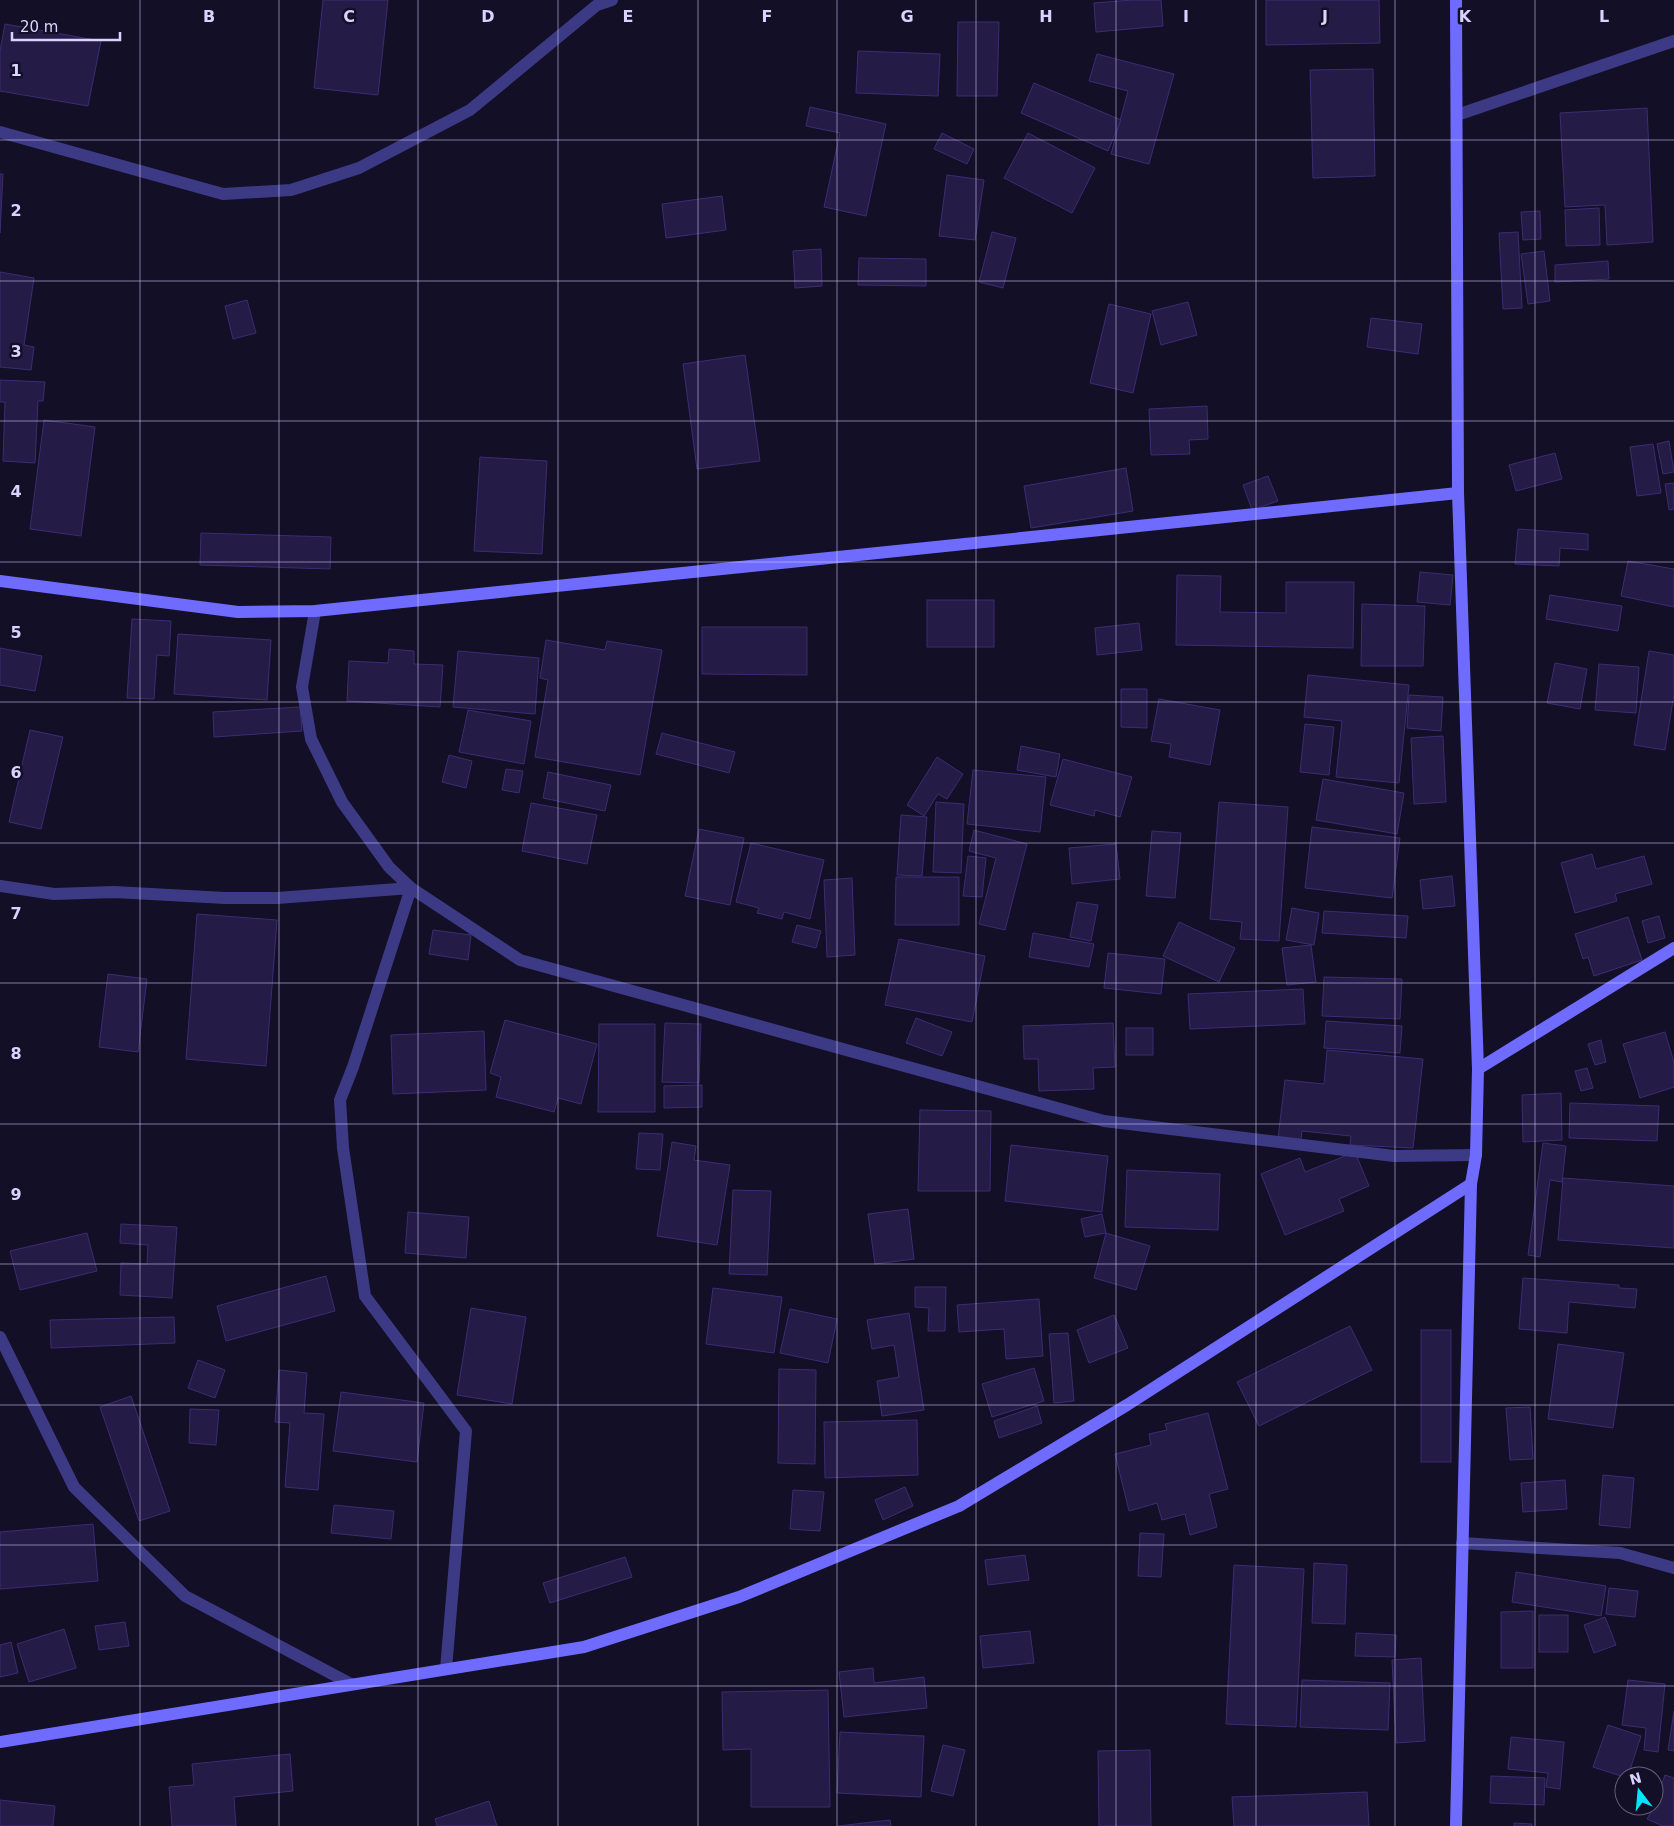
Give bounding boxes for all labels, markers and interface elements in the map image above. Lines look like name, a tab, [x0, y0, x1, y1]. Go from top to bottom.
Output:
text: B	[203, 7, 215, 26]
text: C	[343, 7, 355, 26]
text: D	[481, 7, 495, 26]
text: E	[623, 7, 633, 26]
text: F	[762, 7, 772, 26]
text: G	[900, 7, 914, 26]
text: H	[1039, 7, 1053, 26]
text: I	[1183, 7, 1189, 26]
text: J	[1321, 7, 1328, 26]
text: K	[1459, 7, 1472, 26]
text: L	[1599, 7, 1609, 26]
scale bar	[12, 10, 120, 42]
text: 20 m	[20, 18, 58, 36]
text: 1	[10, 61, 22, 80]
text: 2	[10, 201, 22, 220]
text: 3	[10, 342, 22, 361]
text: 4	[10, 482, 22, 501]
text: 5	[10, 623, 22, 642]
text: 6	[10, 763, 22, 782]
text: 7	[10, 904, 22, 923]
text: 8	[10, 1044, 22, 1063]
text: 9	[10, 1185, 22, 1204]
north arrow	[1614, 1766, 1664, 1816]
text: N	[1628, 1769, 1643, 1788]

